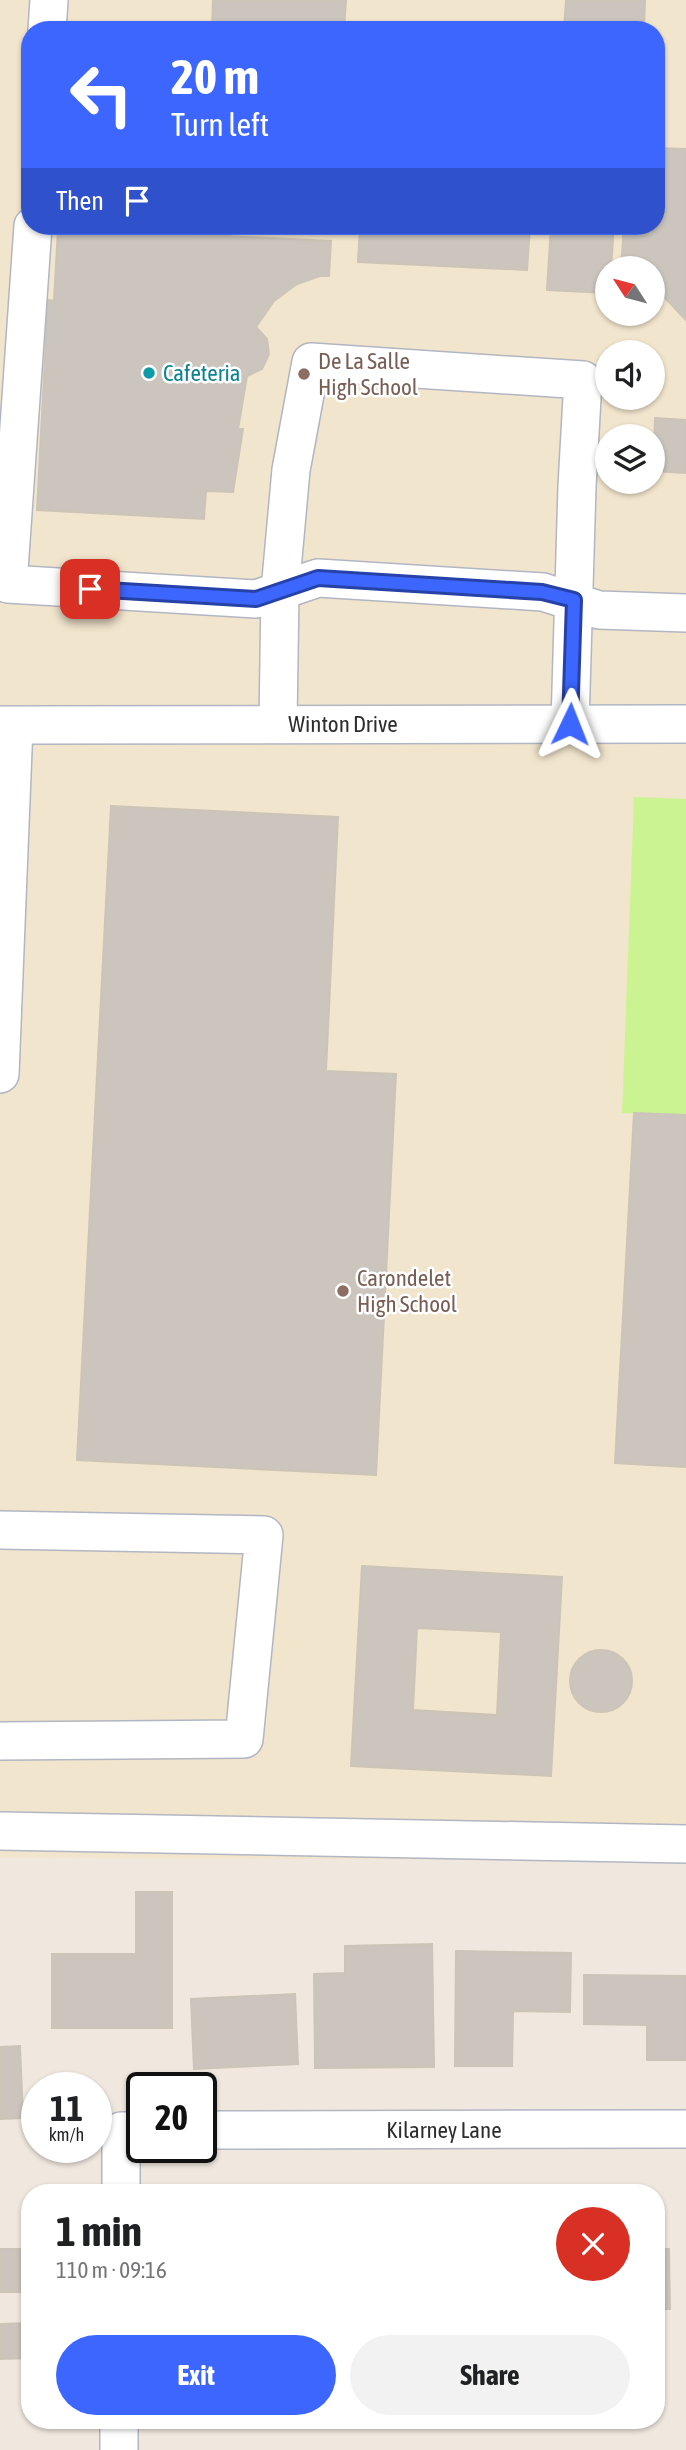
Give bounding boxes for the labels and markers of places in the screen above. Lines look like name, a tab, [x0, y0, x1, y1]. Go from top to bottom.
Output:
place label: De La Salle High School	[318, 348, 418, 400]
place label: Cafeteria	[163, 360, 240, 386]
marker: Cafeteria	[141, 365, 157, 381]
marker: De La Salle High School	[296, 366, 312, 382]
pin	[60, 559, 120, 619]
place label: Carondelet High School	[357, 1265, 457, 1317]
marker: Carondelet High School	[335, 1283, 351, 1299]

